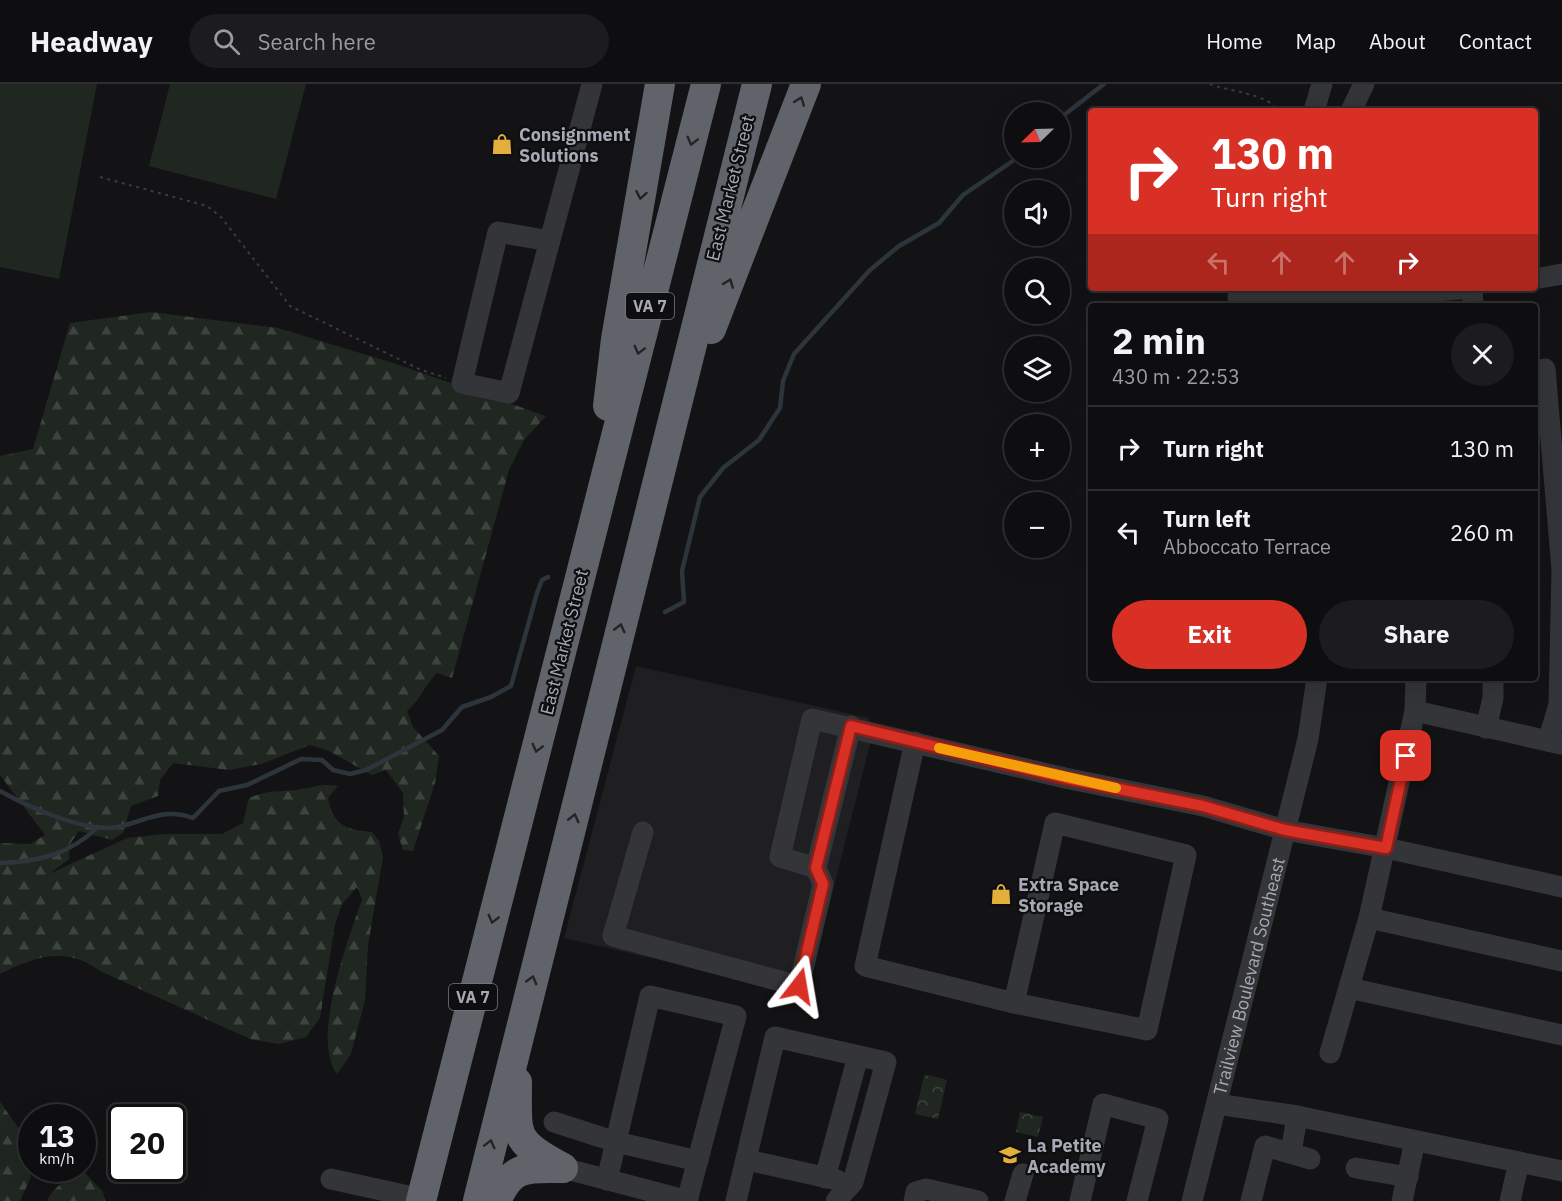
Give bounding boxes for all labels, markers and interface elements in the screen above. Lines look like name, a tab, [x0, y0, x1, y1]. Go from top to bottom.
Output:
search box	[189, 14, 609, 68]
text: Headway	[30, 23, 153, 60]
icon: search	[210, 25, 243, 58]
text: Search here	[258, 27, 376, 56]
text: Home	[1206, 27, 1263, 55]
text: Map	[1296, 27, 1336, 55]
text: About	[1369, 27, 1426, 55]
text: Contact	[1459, 27, 1532, 55]
one-way arrow	[793, 96, 805, 107]
north arrow	[1004, 102, 1070, 168]
map controls	[1004, 102, 1070, 558]
street label: East Market Street	[701, 113, 759, 263]
place label: Consignment Solutions	[519, 123, 630, 167]
text: 130 m	[1211, 126, 1334, 181]
shop icon: Consignment Solutions	[490, 132, 514, 156]
icon: right	[1112, 132, 1190, 210]
one-way arrow	[687, 135, 699, 146]
text: Turn right	[1211, 179, 1328, 214]
button: sound	[1004, 180, 1070, 246]
one-way arrow	[635, 189, 648, 199]
icon: left	[1202, 246, 1235, 279]
icon: ahead	[1265, 246, 1298, 279]
icon: ahead	[1328, 246, 1361, 279]
icon: right	[1391, 246, 1424, 279]
button: search	[1004, 258, 1070, 324]
one-way arrow	[722, 278, 734, 289]
road number: VA 7	[626, 293, 674, 319]
text: 2 min	[1112, 317, 1206, 364]
button: close	[1451, 323, 1514, 386]
button: layers	[1004, 336, 1070, 402]
one-way arrow	[633, 345, 646, 355]
text: 430 m · 22:53	[1112, 363, 1240, 390]
button: +	[1004, 414, 1070, 480]
icon: right	[1112, 432, 1145, 465]
text: Turn right	[1163, 434, 1264, 463]
text: 130 m	[1450, 434, 1514, 463]
button: −	[1004, 492, 1070, 558]
text: Turn left	[1163, 504, 1251, 533]
icon: left	[1112, 516, 1145, 549]
text: 260 m	[1450, 518, 1514, 547]
text: Abboccato Terrace	[1163, 533, 1331, 560]
street label: East Market Street	[535, 567, 593, 717]
button: Exit	[1112, 600, 1307, 669]
button: Share	[1319, 600, 1514, 669]
one-way arrow	[612, 624, 625, 634]
pin	[1380, 730, 1431, 781]
icon: arrive	[1389, 739, 1422, 772]
one-way arrow	[531, 742, 544, 752]
one-way arrow	[566, 813, 579, 823]
street label: Trailview Boulevard Southeast	[1208, 855, 1289, 1097]
place label: Extra Space Storage	[1018, 873, 1119, 917]
shop icon: Extra Space Storage	[989, 882, 1013, 906]
one-way arrow	[487, 914, 500, 924]
position arrow	[767, 954, 831, 1018]
one-way arrow	[525, 976, 538, 986]
road number: VA 7	[449, 984, 497, 1010]
speed limit sign: 20	[108, 1104, 186, 1182]
text: 13	[39, 1116, 75, 1155]
place label: La Petite Academy	[1027, 1134, 1106, 1178]
one-way arrow	[483, 1139, 496, 1149]
school or university icon: La Petite Academy	[998, 1143, 1022, 1167]
text: km/h	[39, 1149, 75, 1168]

